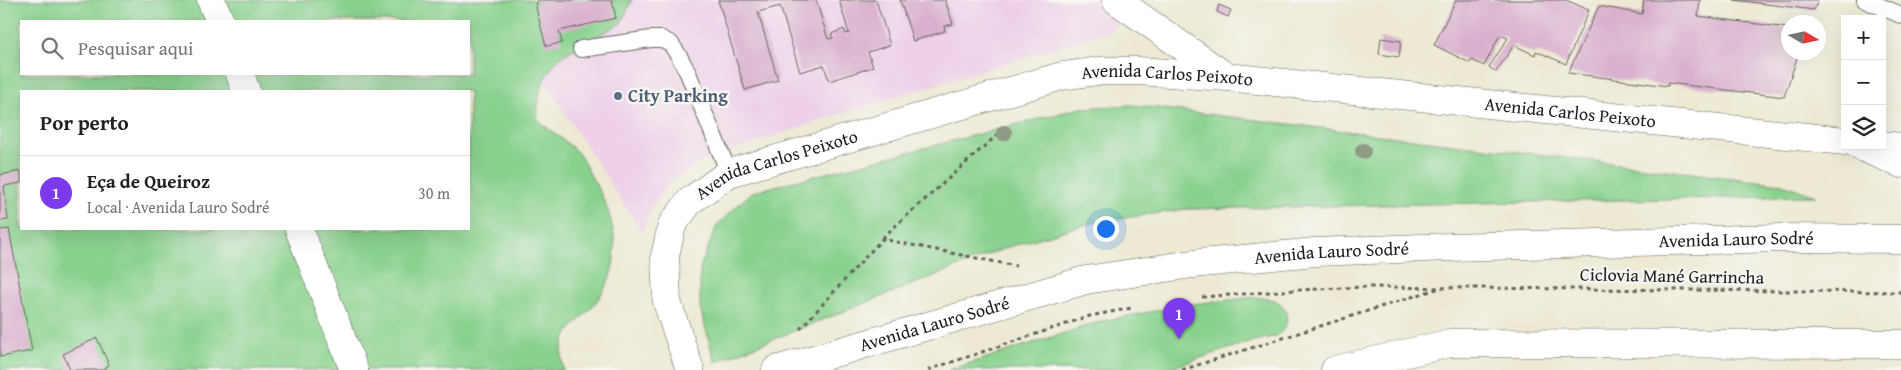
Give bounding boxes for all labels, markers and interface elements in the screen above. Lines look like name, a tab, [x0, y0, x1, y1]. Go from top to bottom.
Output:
north arrow	[1781, 15, 1826, 60]
map controls	[1841, 15, 1886, 150]
button: +	[1841, 15, 1886, 60]
search box	[20, 20, 470, 75]
icon: search	[38, 34, 66, 62]
text: Pesquisar aqui	[78, 34, 193, 62]
street label: Avenida Carlos Peixoto	[1079, 57, 1254, 93]
button: −	[1841, 60, 1886, 105]
place label: City Parking	[628, 82, 728, 109]
marker: City Parking	[612, 90, 624, 102]
street label: Avenida Carlos Peixoto	[1483, 90, 1657, 134]
button: layers	[1841, 105, 1886, 150]
text: Por perto	[40, 107, 129, 138]
street label: Avenida Carlos Peixoto	[689, 122, 861, 206]
text: Eça de Queiroz	[87, 167, 210, 195]
text: 1	[52, 181, 60, 205]
text: 30 m	[418, 181, 450, 205]
text: Local · Avenida Lauro Sodré	[87, 195, 270, 219]
your location	[1093, 216, 1119, 242]
street label: Avenida Lauro Sodré	[1658, 224, 1814, 254]
street label: Avenida Lauro Sodré	[1253, 235, 1409, 271]
street label: Ciclovia Mané Garrincha	[1580, 260, 1765, 291]
street label: Avenida Lauro Sodré	[856, 289, 1013, 358]
pin: 1	[1163, 298, 1195, 339]

